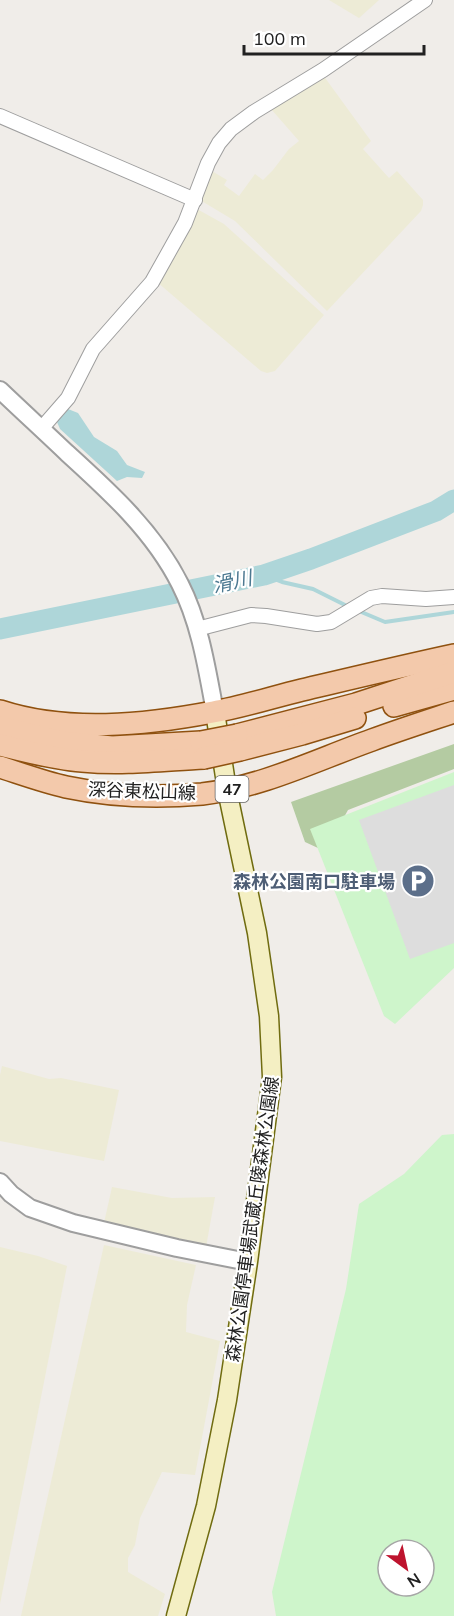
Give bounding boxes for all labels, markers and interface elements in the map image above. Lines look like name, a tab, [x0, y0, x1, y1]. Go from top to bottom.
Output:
scale bar	[244, 18, 424, 56]
text: 100 m	[253, 27, 306, 50]
water label: 滑川	[210, 564, 256, 597]
road number: 47	[216, 776, 248, 802]
street label: 深谷東松山線	[88, 778, 196, 804]
parking icon: 森林公園南口駐車場	[400, 863, 436, 899]
place label: 森林公園南口駐車場	[233, 870, 395, 893]
street label: 森林公園停車場武蔵丘陵森林公園線	[221, 1075, 283, 1363]
north arrow	[376, 1538, 436, 1598]
text: N	[404, 1569, 425, 1592]

